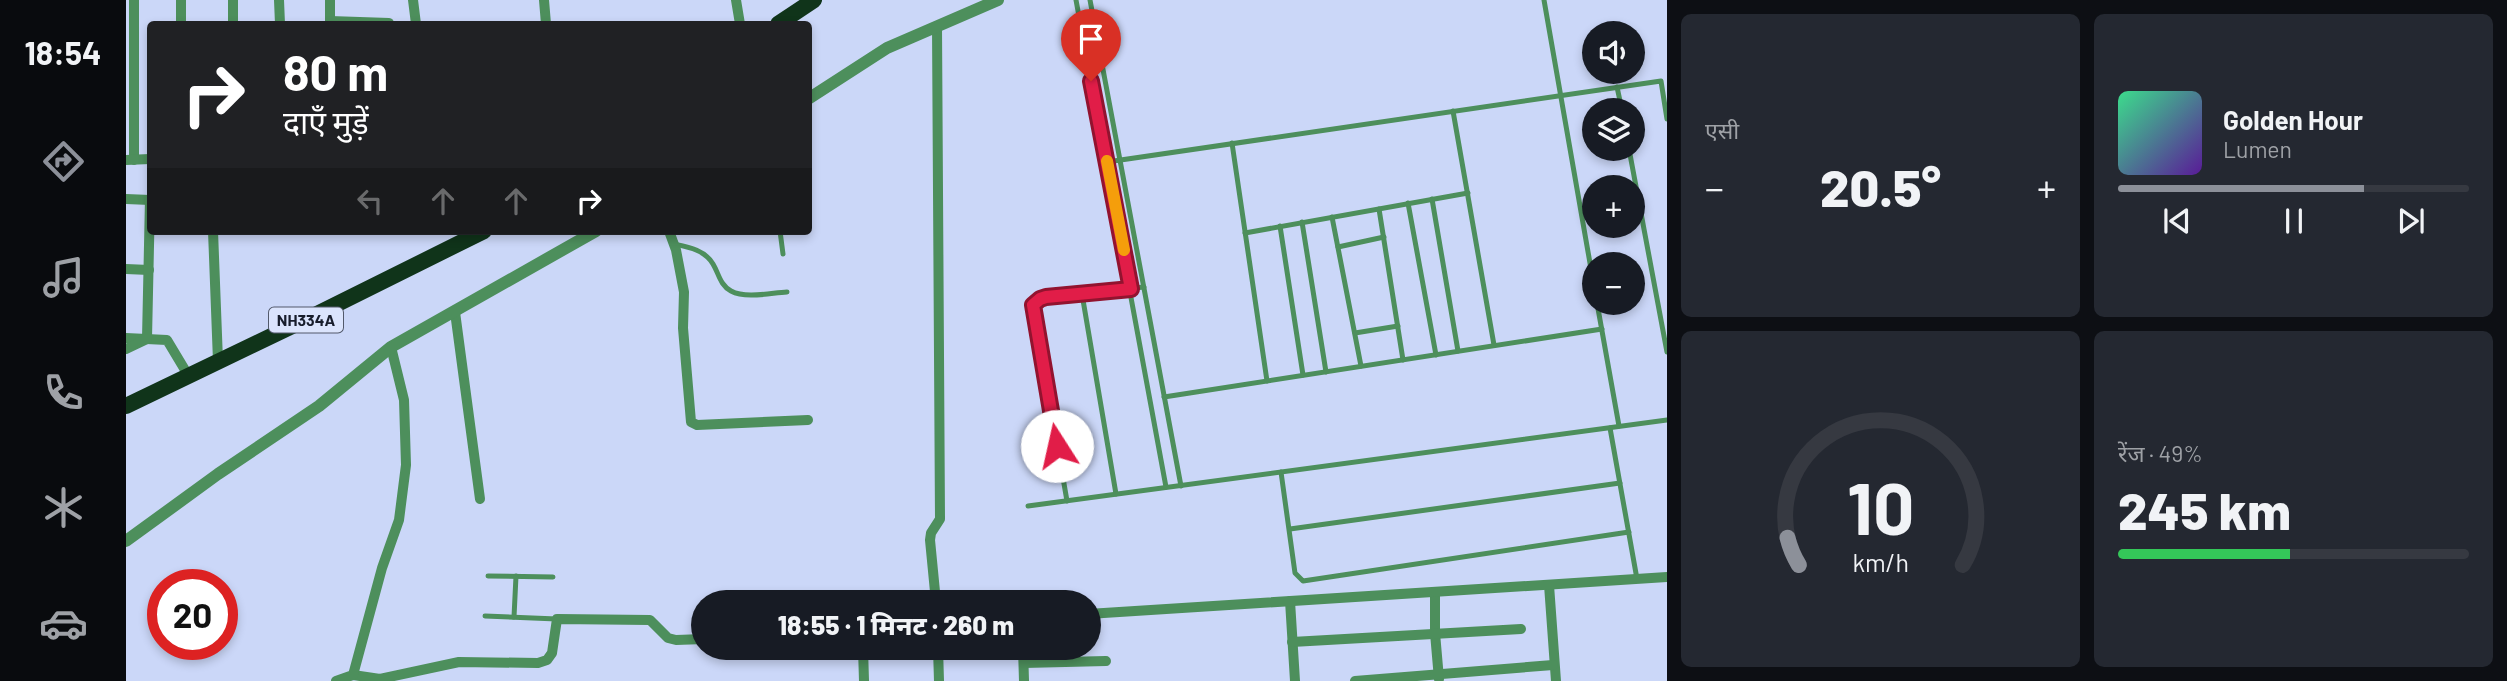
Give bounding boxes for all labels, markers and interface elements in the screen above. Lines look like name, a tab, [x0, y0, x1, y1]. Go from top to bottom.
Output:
pin	[1061, 9, 1121, 81]
icon: arrive	[1072, 20, 1110, 58]
map controls	[1582, 21, 1645, 315]
button: sound	[1582, 21, 1645, 84]
text: 18:54	[25, 33, 101, 71]
text: 80 m	[283, 42, 388, 101]
icon: right	[168, 49, 259, 140]
button: layers	[1582, 98, 1645, 161]
text: दाएँ मुड़ें	[283, 102, 369, 140]
text: Golden Hour	[2223, 104, 2363, 135]
text: एसी	[1705, 116, 1739, 144]
text: Lumen	[2223, 135, 2292, 163]
icon: directions	[39, 137, 88, 186]
text: 20.5°	[1820, 155, 1941, 217]
text: −	[1705, 164, 1724, 210]
text: +	[2037, 164, 2056, 210]
button: +	[1582, 175, 1645, 238]
icon: left	[351, 182, 389, 220]
icon: ahead	[424, 182, 462, 220]
icon: ahead	[497, 182, 535, 220]
icon: right	[570, 182, 608, 220]
icon: previous	[2158, 202, 2196, 240]
icon: pause	[2275, 202, 2313, 240]
icon: next	[2392, 202, 2430, 240]
button: −	[1582, 252, 1645, 315]
icon: music	[39, 253, 88, 302]
road number: NH334A	[269, 308, 343, 332]
icon: phone	[39, 368, 88, 417]
position arrow	[1020, 409, 1094, 483]
text: रेंज · 49%	[2118, 439, 2203, 467]
text: 10	[1847, 462, 1914, 550]
text: 245 km	[2118, 478, 2291, 540]
icon: climate	[39, 483, 88, 532]
text: km/h	[1852, 547, 1909, 577]
speed limit sign: 20	[147, 569, 238, 660]
icon: car	[39, 599, 88, 648]
text: 18:55 · 1 मिनट · 260 m	[778, 609, 1014, 640]

